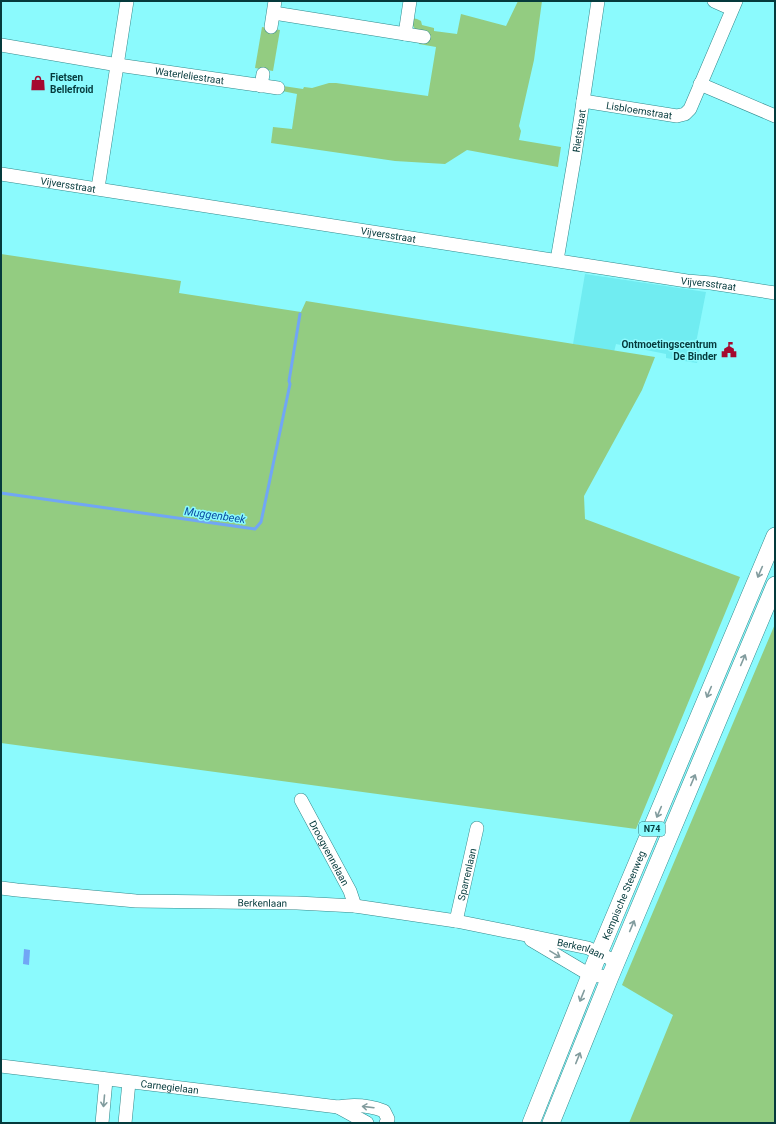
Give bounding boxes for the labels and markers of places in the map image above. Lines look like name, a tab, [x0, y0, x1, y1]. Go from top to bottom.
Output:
place label: Fietsen Bellefroid	[50, 72, 94, 95]
shop icon: Fietsen Bellefroid	[29, 74, 47, 92]
place label: Ontmoetingscentrum De Binder	[621, 339, 717, 362]
public building icon: Ontmoetingscentrum De Binder	[720, 341, 738, 359]

